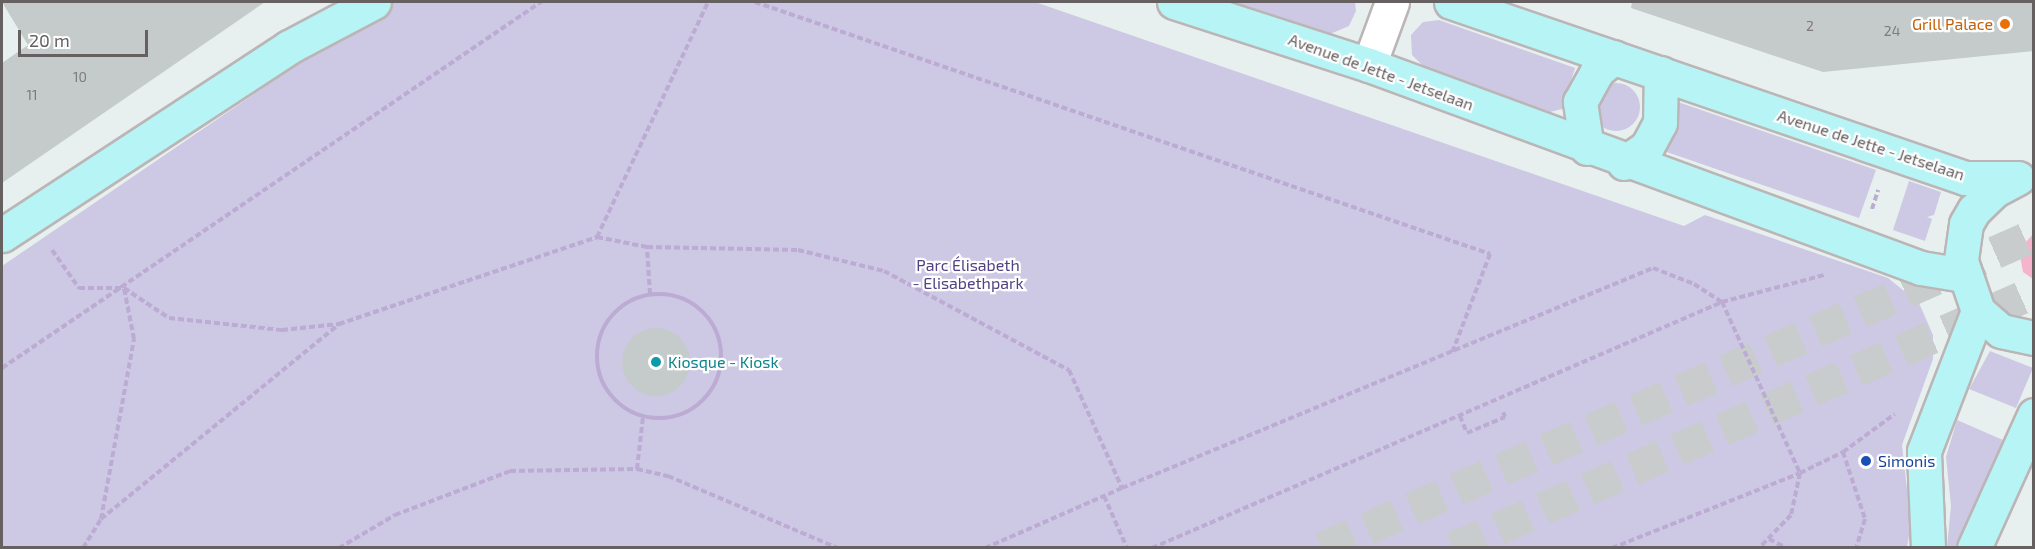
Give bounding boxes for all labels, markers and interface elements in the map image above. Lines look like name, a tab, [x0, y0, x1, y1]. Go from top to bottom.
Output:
place label: Grill Palace	[1912, 14, 1993, 34]
marker: Grill Palace	[1998, 17, 2012, 31]
scale bar	[21, 18, 152, 56]
house number: 2	[1806, 18, 1814, 34]
house number: 24	[1884, 23, 1900, 39]
text: 20 m	[29, 29, 70, 51]
street label: Avenue de Jette - Jetselaan	[1286, 29, 1476, 115]
house number: 10	[73, 69, 87, 85]
house number: 11	[26, 87, 38, 103]
street label: Avenue de Jette - Jetselaan	[1775, 106, 1967, 184]
park label: Parc Élisabeth - Elisabethpark	[912, 255, 1024, 293]
place label: Kiosque - Kiosk	[668, 352, 779, 372]
marker: Kiosque - Kiosk	[649, 355, 663, 369]
place label: Simonis	[1878, 451, 1935, 471]
marker: Simonis	[1859, 454, 1873, 468]

